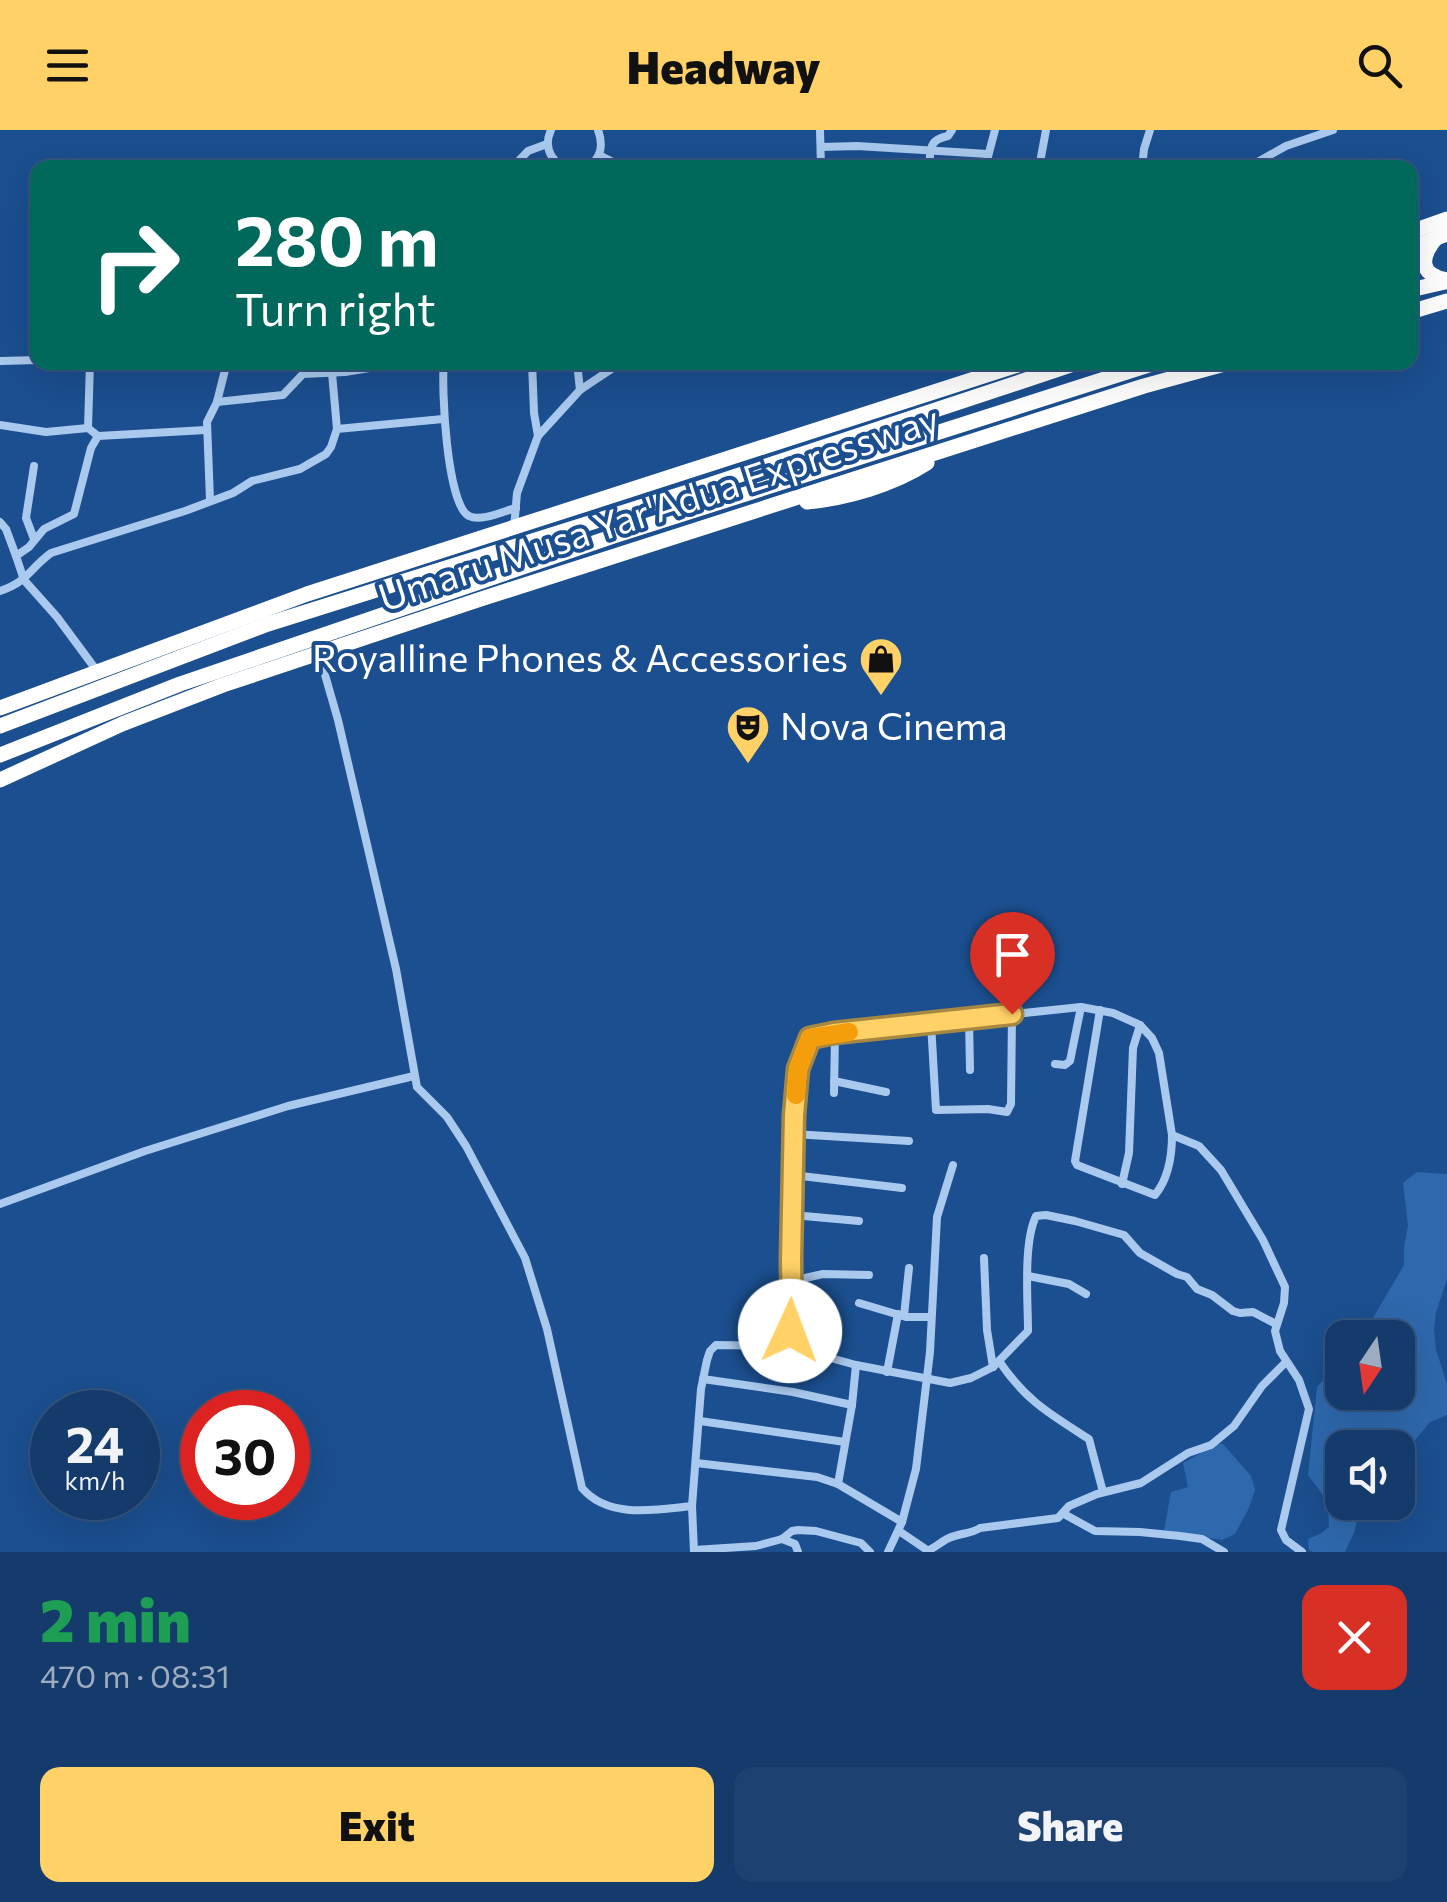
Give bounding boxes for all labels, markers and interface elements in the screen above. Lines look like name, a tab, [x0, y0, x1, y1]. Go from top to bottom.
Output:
icon: menu	[40, 38, 95, 93]
text: Headway	[627, 38, 820, 93]
icon: search	[1352, 38, 1407, 93]
text: 280 m	[235, 195, 439, 280]
icon: right	[70, 200, 200, 330]
text: Turn right	[235, 280, 436, 335]
street label: Umaru Musa Yar'Adua Expressway	[372, 394, 945, 620]
place label: Royalline Phones & Accessories	[312, 633, 848, 680]
shop icon: Royalline Phones & Accessories	[858, 636, 904, 697]
place label: Nova Cinema	[780, 701, 1008, 748]
theatre icon: Nova Cinema	[725, 704, 771, 765]
pin	[970, 912, 1055, 1015]
icon: arrive	[985, 927, 1040, 982]
position arrow	[738, 1279, 842, 1383]
north arrow	[1325, 1320, 1415, 1410]
map controls	[1325, 1320, 1415, 1520]
speed limit sign: 30	[180, 1390, 310, 1520]
text: 24	[66, 1412, 124, 1473]
button: sound	[1325, 1430, 1415, 1520]
text: km/h	[65, 1465, 125, 1495]
text: 2 min	[40, 1581, 191, 1654]
button: close	[1302, 1585, 1407, 1690]
text: 470 m · 08:31	[40, 1655, 230, 1695]
button: Exit	[40, 1767, 714, 1882]
button: Share	[734, 1767, 1407, 1882]

